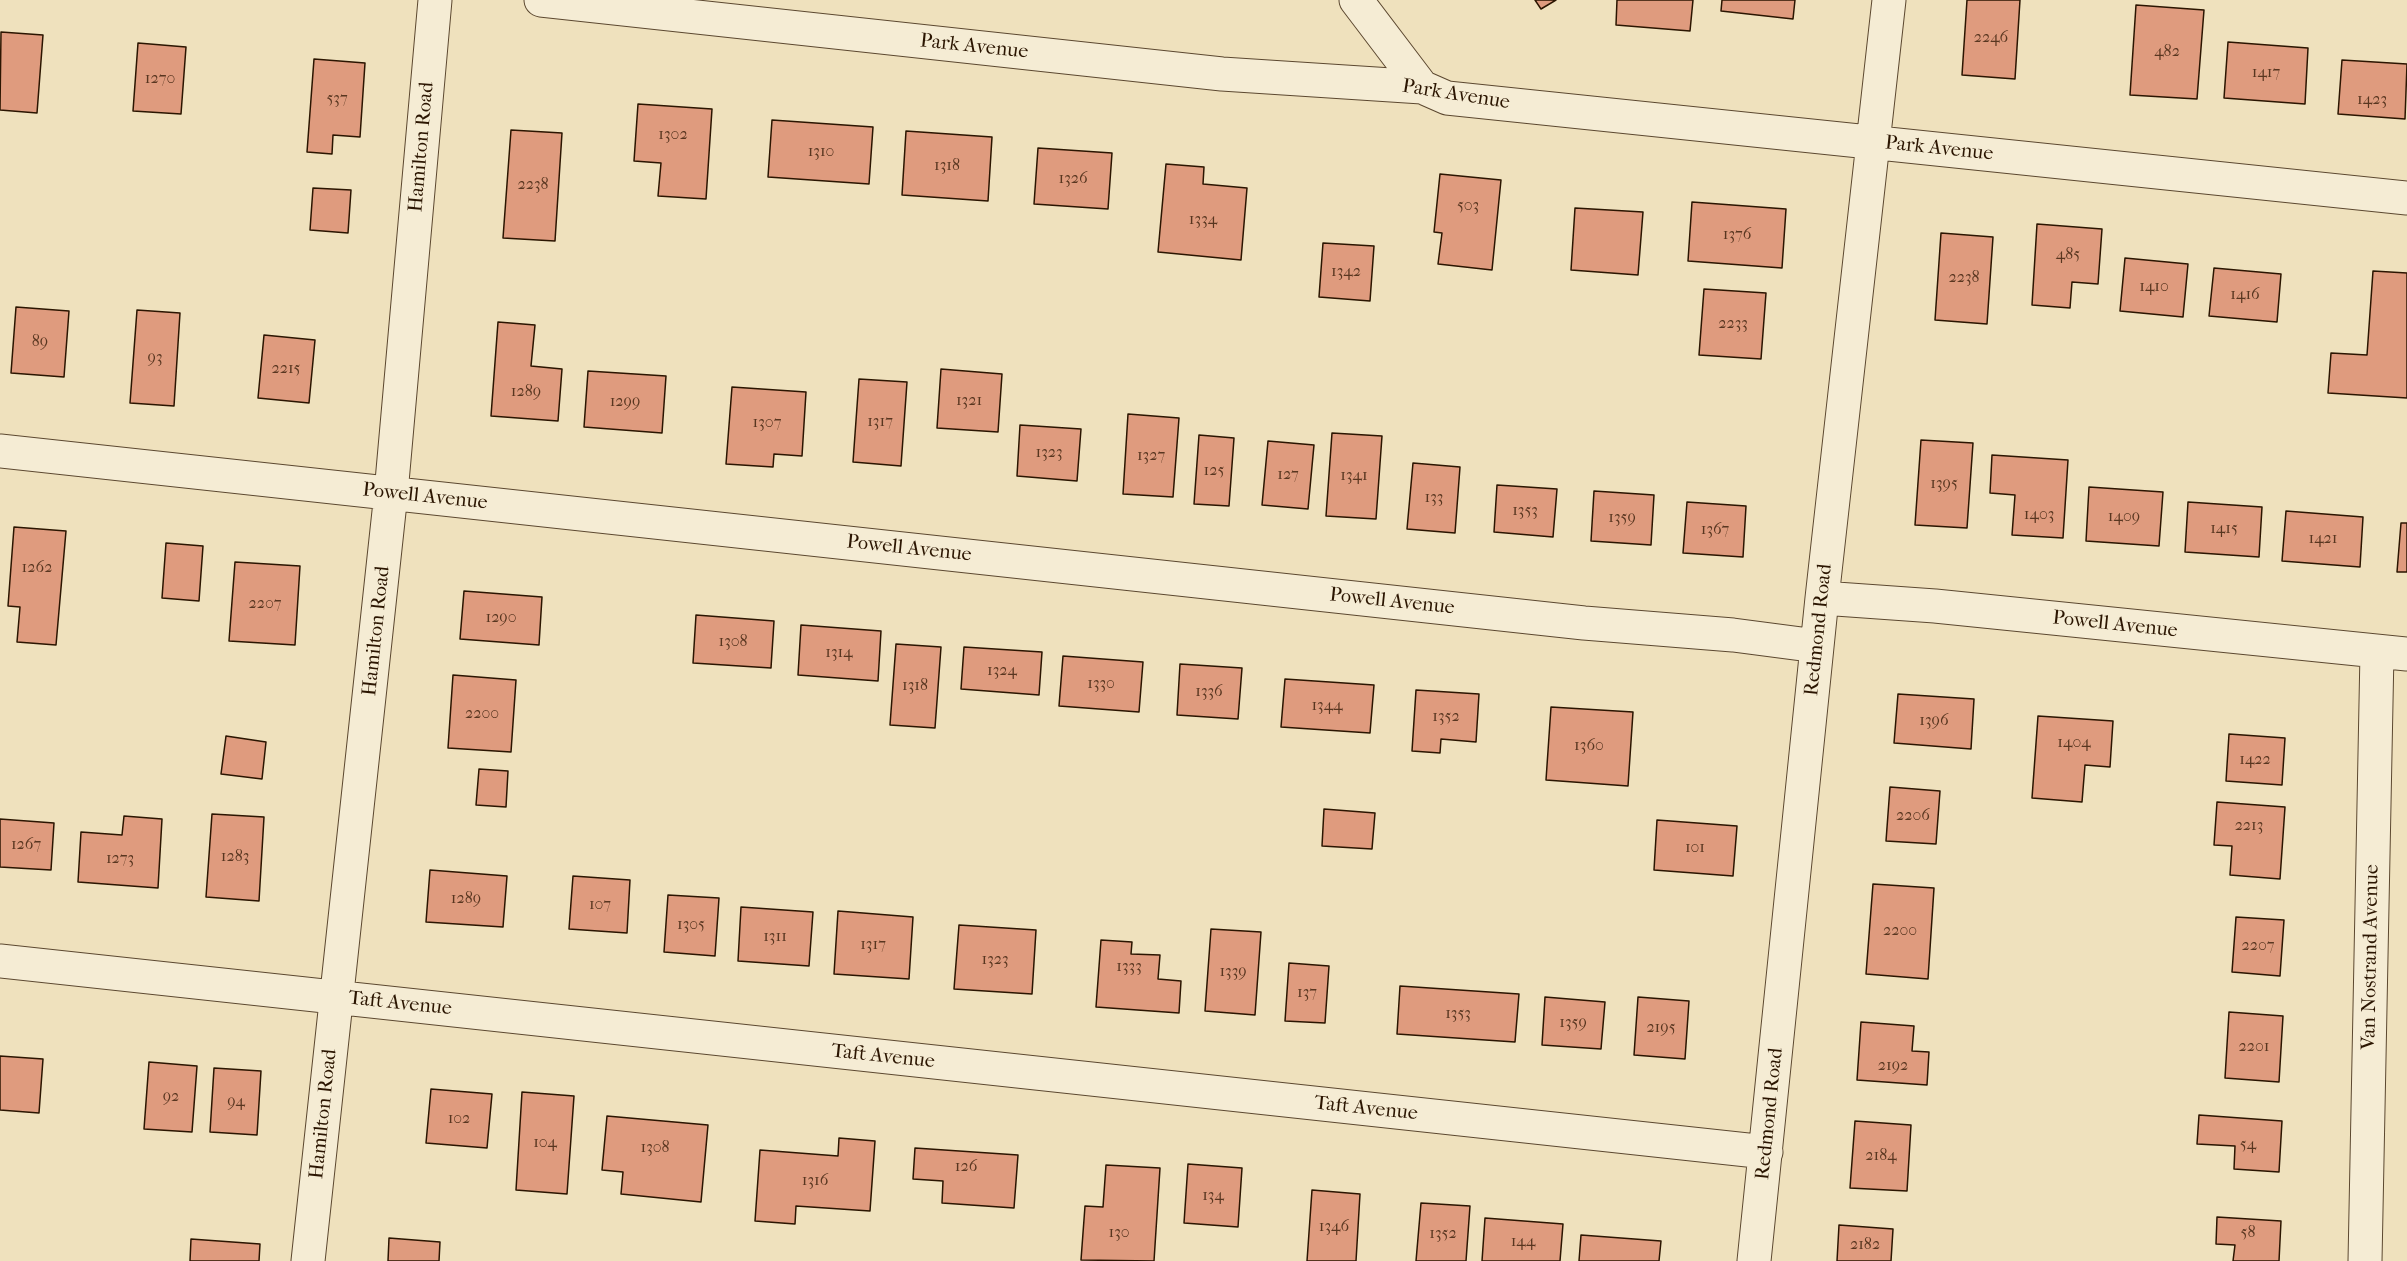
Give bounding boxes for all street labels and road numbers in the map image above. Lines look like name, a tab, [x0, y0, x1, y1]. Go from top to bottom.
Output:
street label: Park Avenue	[919, 29, 1029, 65]
street label: Park Avenue	[1400, 75, 1512, 115]
street label: Hamilton Road	[404, 81, 440, 213]
street label: Park Avenue	[1884, 131, 1994, 167]
street label: Powell Avenue	[361, 479, 489, 515]
street label: Powell Avenue	[845, 531, 973, 567]
street label: Redmond Road	[1800, 563, 1838, 697]
street label: Hamilton Road	[358, 565, 396, 697]
street label: Powell Avenue	[1328, 584, 1456, 620]
street label: Powell Avenue	[2051, 607, 2179, 643]
street label: Van Nostrand Avenue	[2357, 864, 2385, 1050]
street label: Taft Avenue	[347, 987, 453, 1021]
street label: Taft Avenue	[830, 1040, 936, 1074]
street label: Redmond Road	[1751, 1047, 1789, 1181]
street label: Hamilton Road	[305, 1048, 343, 1180]
street label: Taft Avenue	[1313, 1092, 1419, 1126]

